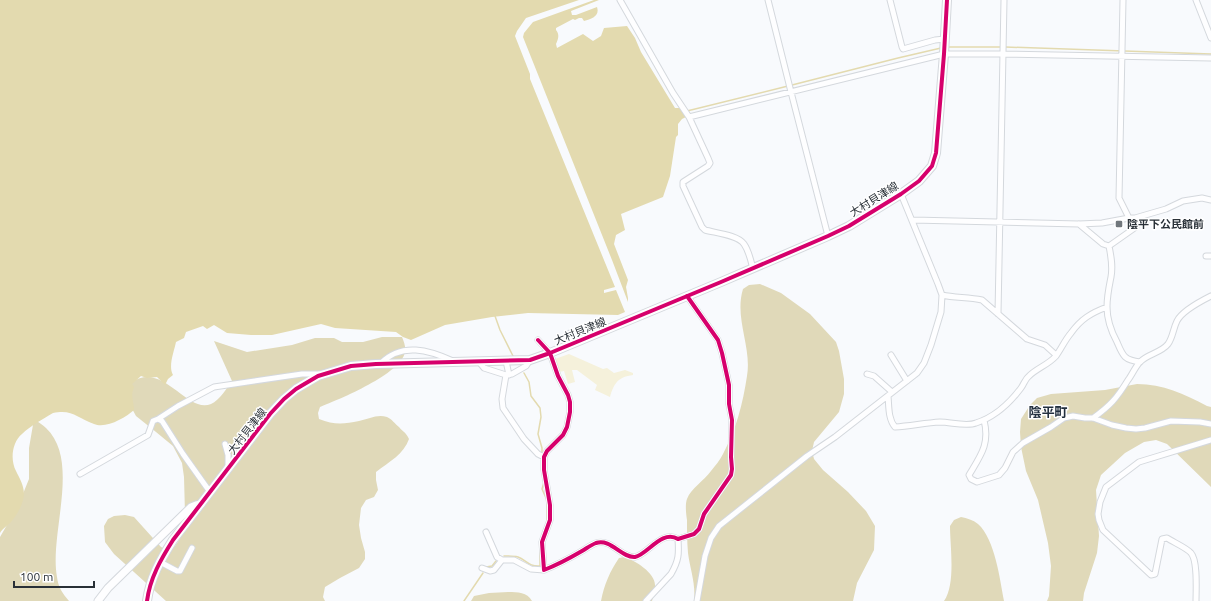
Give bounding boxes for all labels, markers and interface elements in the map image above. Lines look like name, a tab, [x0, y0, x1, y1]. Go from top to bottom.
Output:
street label: 大村貝津線	[847, 179, 901, 219]
place label: 陰平下公民館前	[1127, 218, 1204, 230]
marker: 陰平下公民館前	[1114, 219, 1124, 229]
street label: 大村貝津線	[552, 315, 608, 347]
district label: 陰平町	[1028, 405, 1068, 419]
street label: 大村貝津線	[225, 406, 269, 456]
scale bar	[14, 563, 94, 589]
text: 100 m	[20, 570, 53, 583]

